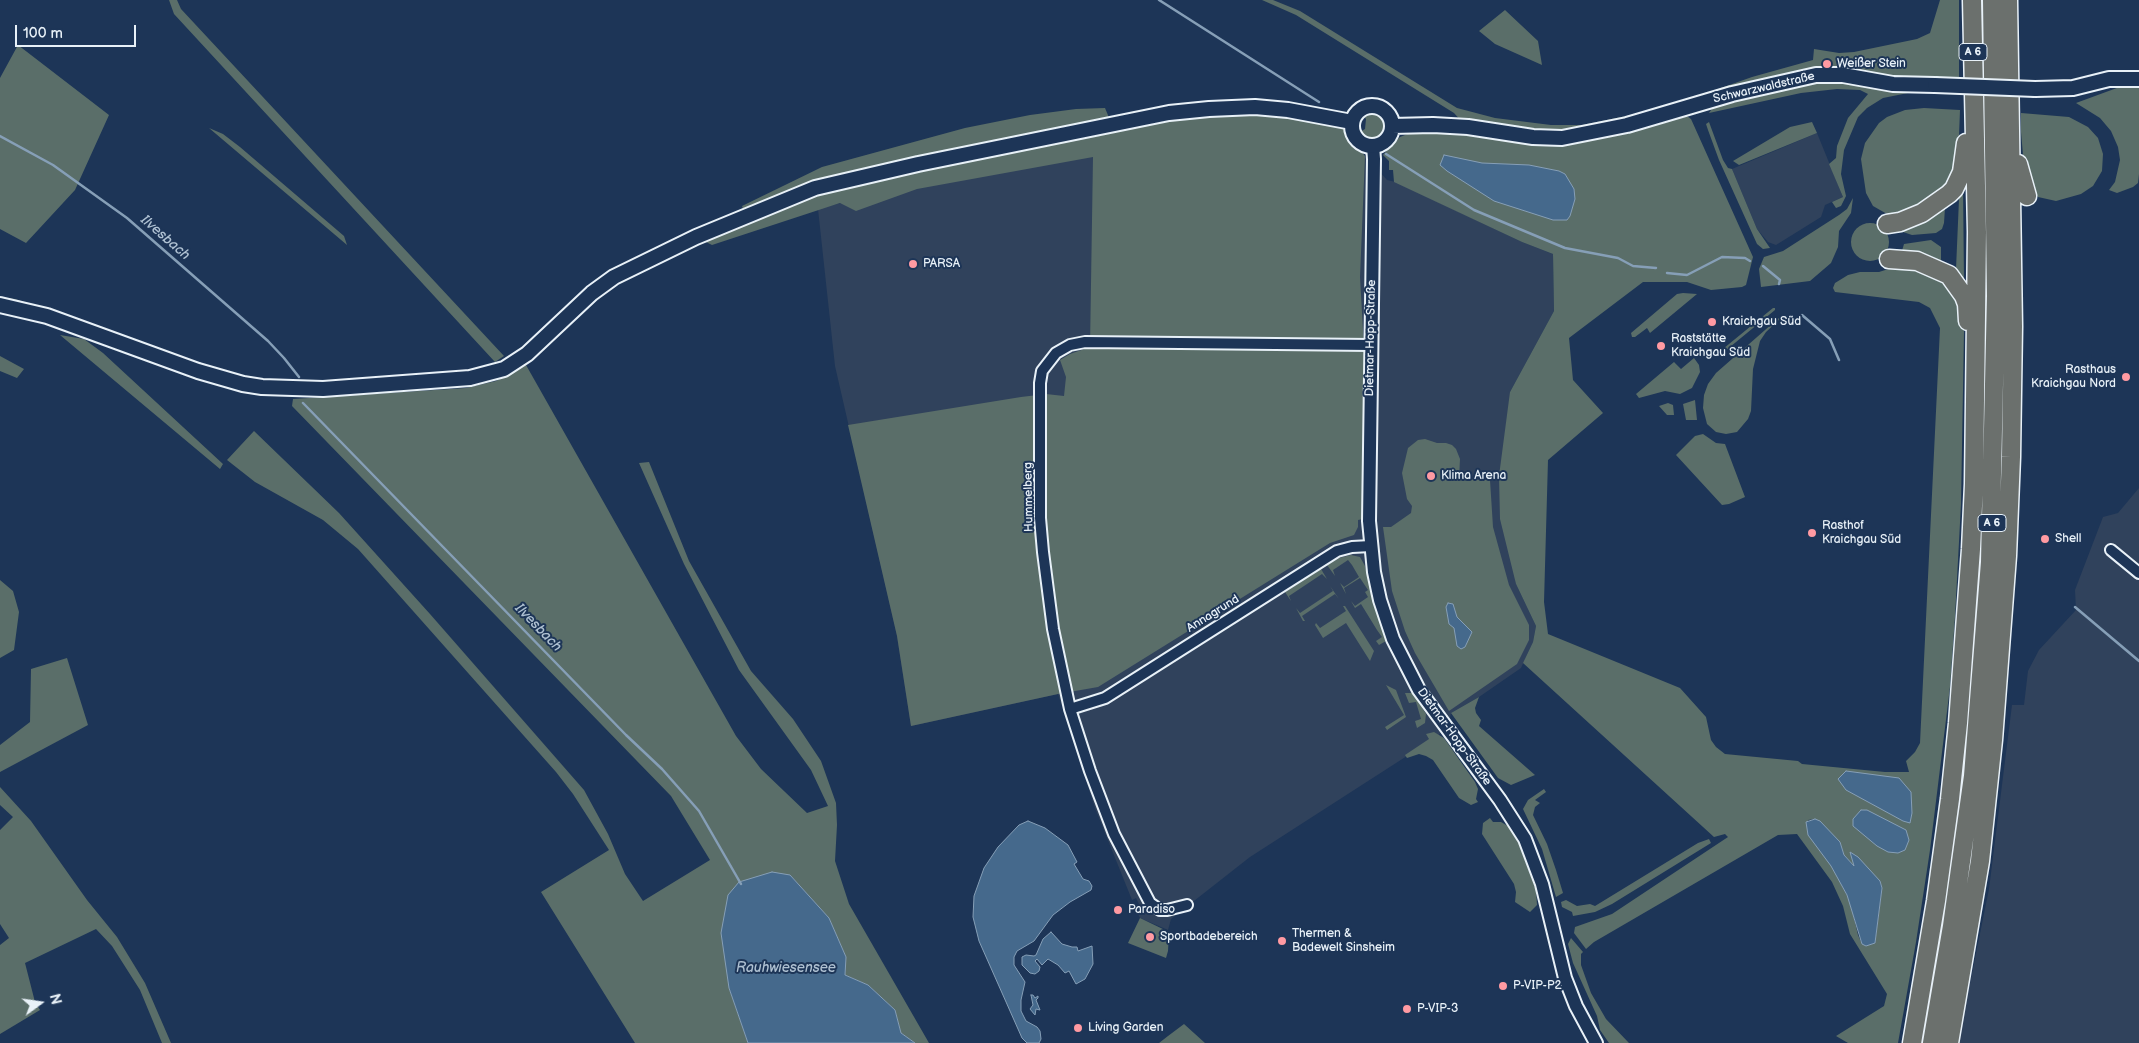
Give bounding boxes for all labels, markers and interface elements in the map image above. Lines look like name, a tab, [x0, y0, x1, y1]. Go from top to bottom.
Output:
scale bar	[18, 15, 139, 47]
text: 100 m	[23, 24, 63, 43]
road number: A 6	[1959, 44, 1987, 61]
place label: Weißer Stein	[1837, 57, 1906, 71]
marker: Weißer Stein	[1821, 58, 1833, 70]
street label: Schwarzwaldstraße	[1712, 69, 1816, 107]
water label: Ilvesbach	[137, 212, 193, 264]
place label: PARSA	[923, 257, 960, 271]
marker: PARSA	[907, 258, 919, 270]
street label: Dietmar-Hopp-Straße	[1363, 279, 1379, 397]
place label: Kraichgau Süd	[1722, 315, 1801, 329]
marker: Kraichgau Süd	[1706, 316, 1718, 328]
place label: Raststätte Kraichgau Süd	[1671, 332, 1750, 360]
marker: Raststätte Kraichgau Süd	[1655, 340, 1667, 352]
place label: Rasthaus Kraichgau Nord	[2031, 363, 2116, 391]
marker: Rasthaus Kraichgau Nord	[2120, 371, 2132, 383]
street label: Hummelberg	[1021, 462, 1037, 532]
place label: Klima Arena	[1441, 469, 1506, 483]
marker: Klima Arena	[1425, 470, 1437, 482]
road number: A 6	[1978, 514, 2006, 532]
place label: Rasthof Kraichgau Süd	[1822, 519, 1901, 547]
marker: Rasthof Kraichgau Süd	[1806, 527, 1818, 539]
place label: Shell	[2055, 532, 2081, 546]
marker: Shell	[2039, 533, 2051, 545]
street label: Annagrund	[1184, 592, 1242, 636]
water label: Ilvesbach	[511, 601, 565, 655]
street label: Dietmar-Hopp-Straße	[1414, 685, 1494, 789]
place label: Paradiso	[1128, 903, 1175, 917]
marker: Paradiso	[1112, 904, 1124, 916]
place label: Thermen & Badewelt Sinsheim	[1292, 927, 1395, 955]
place label: Sportbadebereich	[1160, 930, 1258, 944]
marker: Sportbadebereich	[1144, 931, 1156, 943]
marker: Thermen & Badewelt Sinsheim	[1276, 935, 1288, 947]
water label: Rauhwiesensee	[736, 960, 836, 976]
north arrow	[15, 978, 65, 1028]
place label: P-VIP-P2	[1513, 979, 1562, 993]
marker: P-VIP-P2	[1497, 980, 1509, 992]
text: N	[46, 992, 65, 1006]
place label: P-VIP-3	[1417, 1002, 1458, 1016]
marker: P-VIP-3	[1401, 1003, 1413, 1015]
place label: Living Garden	[1088, 1021, 1163, 1035]
marker: Living Garden	[1072, 1022, 1084, 1034]

